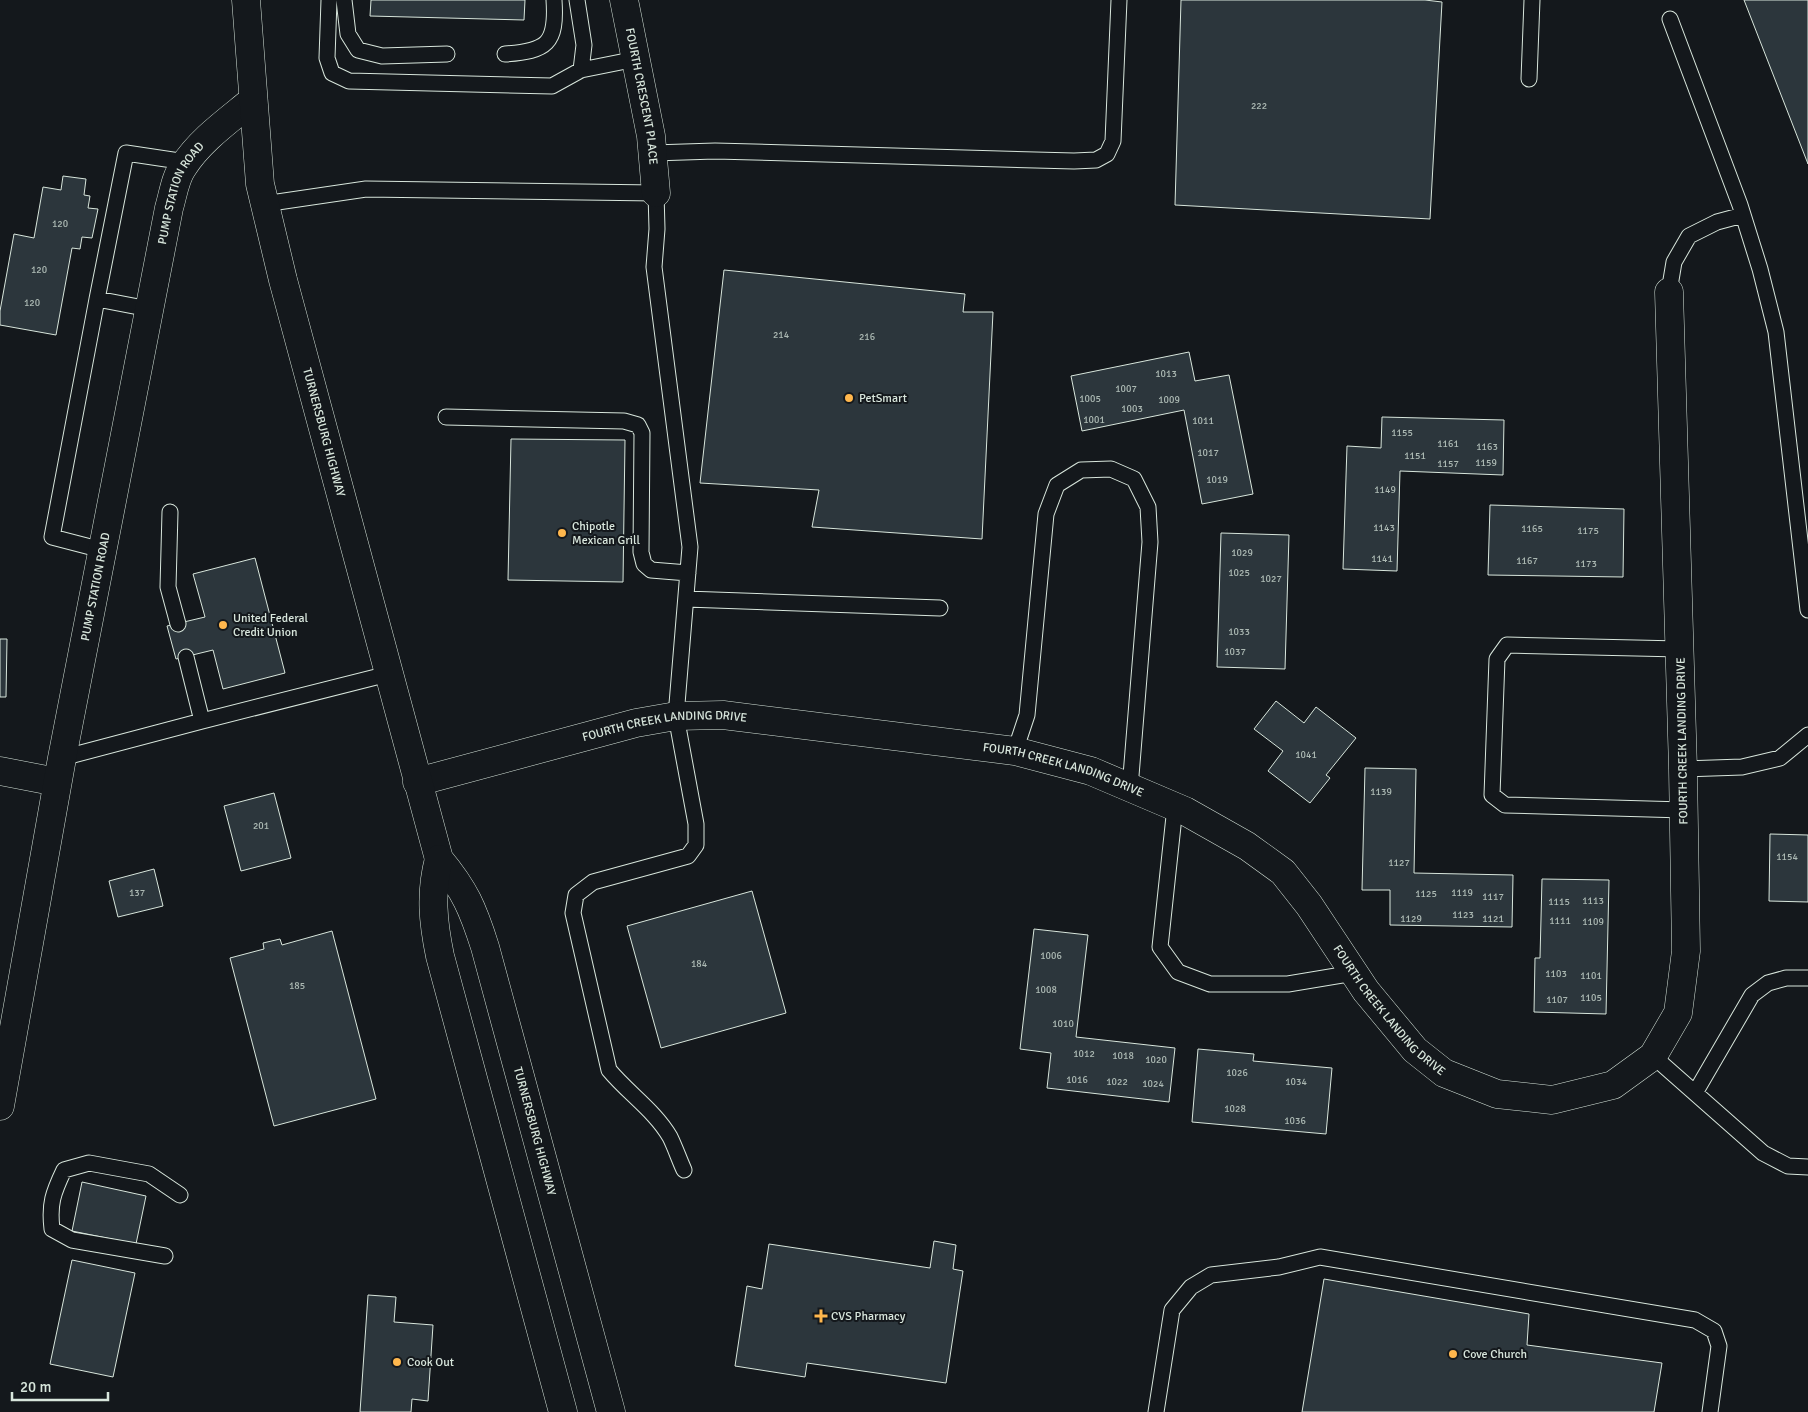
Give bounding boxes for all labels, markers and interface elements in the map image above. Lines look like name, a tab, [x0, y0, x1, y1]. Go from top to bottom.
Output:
street label: FOURTH CRESCENT PLACE	[622, 27, 660, 165]
house number: 222	[1251, 100, 1267, 112]
street label: PUMP STATION ROAD	[155, 139, 208, 246]
house number: 120	[52, 218, 68, 230]
house number: 120	[31, 264, 47, 276]
house number: 120	[24, 297, 40, 309]
house number: 214	[773, 329, 790, 341]
house number: 216	[859, 331, 875, 343]
street label: TURNERSBURG HIGHWAY	[299, 366, 348, 499]
house number: 1013	[1155, 368, 1177, 380]
house number: 1007	[1115, 383, 1137, 395]
place label: PetSmart	[859, 391, 907, 406]
marker: PetSmart	[843, 392, 855, 404]
house number: 1005	[1079, 393, 1101, 405]
house number: 1009	[1158, 394, 1180, 406]
house number: 1003	[1121, 403, 1143, 415]
house number: 1001	[1083, 414, 1105, 426]
house number: 1011	[1192, 415, 1214, 427]
house number: 1155	[1391, 427, 1413, 439]
house number: 1161	[1437, 438, 1459, 450]
house number: 1163	[1476, 441, 1498, 453]
house number: 1017	[1197, 447, 1219, 459]
house number: 1151	[1404, 450, 1426, 462]
house number: 1159	[1475, 457, 1497, 469]
house number: 1157	[1437, 458, 1459, 470]
house number: 1019	[1206, 474, 1228, 486]
house number: 1149	[1374, 484, 1396, 496]
place label: Chipotle Mexican Grill	[572, 519, 640, 548]
house number: 1143	[1373, 522, 1395, 534]
house number: 1165	[1521, 523, 1543, 535]
house number: 1175	[1577, 525, 1599, 537]
marker: Chipotle Mexican Grill	[556, 527, 568, 539]
street label: PUMP STATION ROAD	[78, 531, 114, 642]
house number: 1029	[1231, 547, 1253, 559]
house number: 1141	[1371, 553, 1393, 565]
house number: 1167	[1516, 555, 1538, 567]
house number: 1173	[1575, 558, 1597, 570]
house number: 1025	[1228, 567, 1250, 579]
house number: 1027	[1260, 573, 1282, 585]
place label: United Federal Credit Union	[233, 611, 309, 640]
marker: United Federal Credit Union	[217, 619, 229, 631]
house number: 1033	[1228, 626, 1250, 638]
house number: 1037	[1224, 646, 1246, 658]
street label: FOURTH CREEK LANDING DRIVE	[1674, 657, 1691, 825]
street label: FOURTH CREEK LANDING DRIVE	[581, 708, 748, 745]
street label: FOURTH CREEK LANDING DRIVE	[982, 740, 1146, 801]
house number: 1041	[1295, 749, 1317, 761]
house number: 1139	[1370, 786, 1392, 798]
house number: 201	[253, 820, 269, 832]
house number: 1154	[1776, 851, 1798, 863]
house number: 1127	[1388, 857, 1410, 869]
house number: 137	[129, 887, 145, 899]
house number: 1119	[1451, 887, 1473, 899]
house number: 1125	[1415, 888, 1437, 900]
house number: 1117	[1482, 891, 1504, 903]
house number: 1113	[1582, 895, 1604, 907]
house number: 1115	[1548, 896, 1570, 908]
house number: 1123	[1452, 909, 1474, 921]
house number: 1129	[1400, 913, 1422, 925]
house number: 1121	[1482, 913, 1504, 925]
house number: 1111	[1549, 915, 1571, 927]
house number: 1109	[1582, 916, 1604, 928]
street label: FOURTH CREEK LANDING DRIVE	[1330, 942, 1448, 1079]
house number: 1006	[1040, 950, 1062, 962]
house number: 184	[691, 958, 708, 970]
house number: 1103	[1545, 968, 1567, 980]
house number: 1101	[1580, 970, 1602, 982]
house number: 185	[289, 980, 305, 992]
house number: 1008	[1035, 984, 1057, 996]
house number: 1105	[1580, 992, 1602, 1004]
house number: 1107	[1546, 994, 1568, 1006]
house number: 1010	[1052, 1018, 1074, 1030]
house number: 1012	[1073, 1048, 1095, 1060]
house number: 1018	[1112, 1050, 1134, 1062]
house number: 1020	[1145, 1054, 1167, 1066]
street label: TURNERSBURG HIGHWAY	[510, 1065, 559, 1197]
house number: 1026	[1226, 1067, 1248, 1079]
house number: 1016	[1066, 1074, 1088, 1086]
house number: 1022	[1106, 1076, 1128, 1088]
house number: 1034	[1285, 1076, 1307, 1088]
house number: 1024	[1142, 1078, 1164, 1090]
house number: 1028	[1224, 1103, 1246, 1115]
house number: 1036	[1284, 1115, 1306, 1127]
place label: CVS Pharmacy	[831, 1309, 906, 1324]
marker: CVS Pharmacy	[815, 1310, 827, 1322]
place label: Cove Church	[1463, 1347, 1527, 1362]
marker: Cove Church	[1447, 1348, 1459, 1360]
place label: Cook Out	[407, 1355, 454, 1370]
marker: Cook Out	[391, 1356, 403, 1368]
scale bar	[12, 1370, 109, 1402]
text: 20 m	[20, 1378, 51, 1396]

